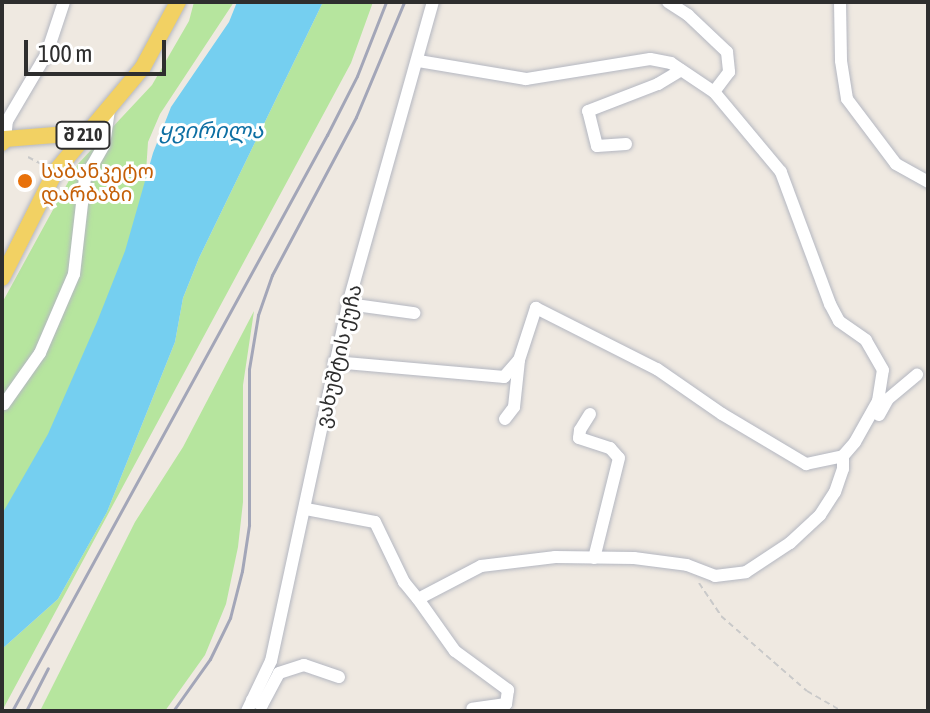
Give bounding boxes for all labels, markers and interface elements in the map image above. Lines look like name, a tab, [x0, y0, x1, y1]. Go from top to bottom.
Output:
scale bar	[28, 24, 170, 74]
text: 100 m	[38, 40, 92, 67]
water label: ყვირილა	[159, 118, 263, 144]
road number: შ 210	[55, 121, 111, 149]
place label: საბანკეტო დარბაზი	[41, 158, 154, 205]
marker: საბანკეტო დარბაზი	[16, 172, 34, 190]
street label: ვახუშტის ქუჩა	[310, 282, 366, 430]

